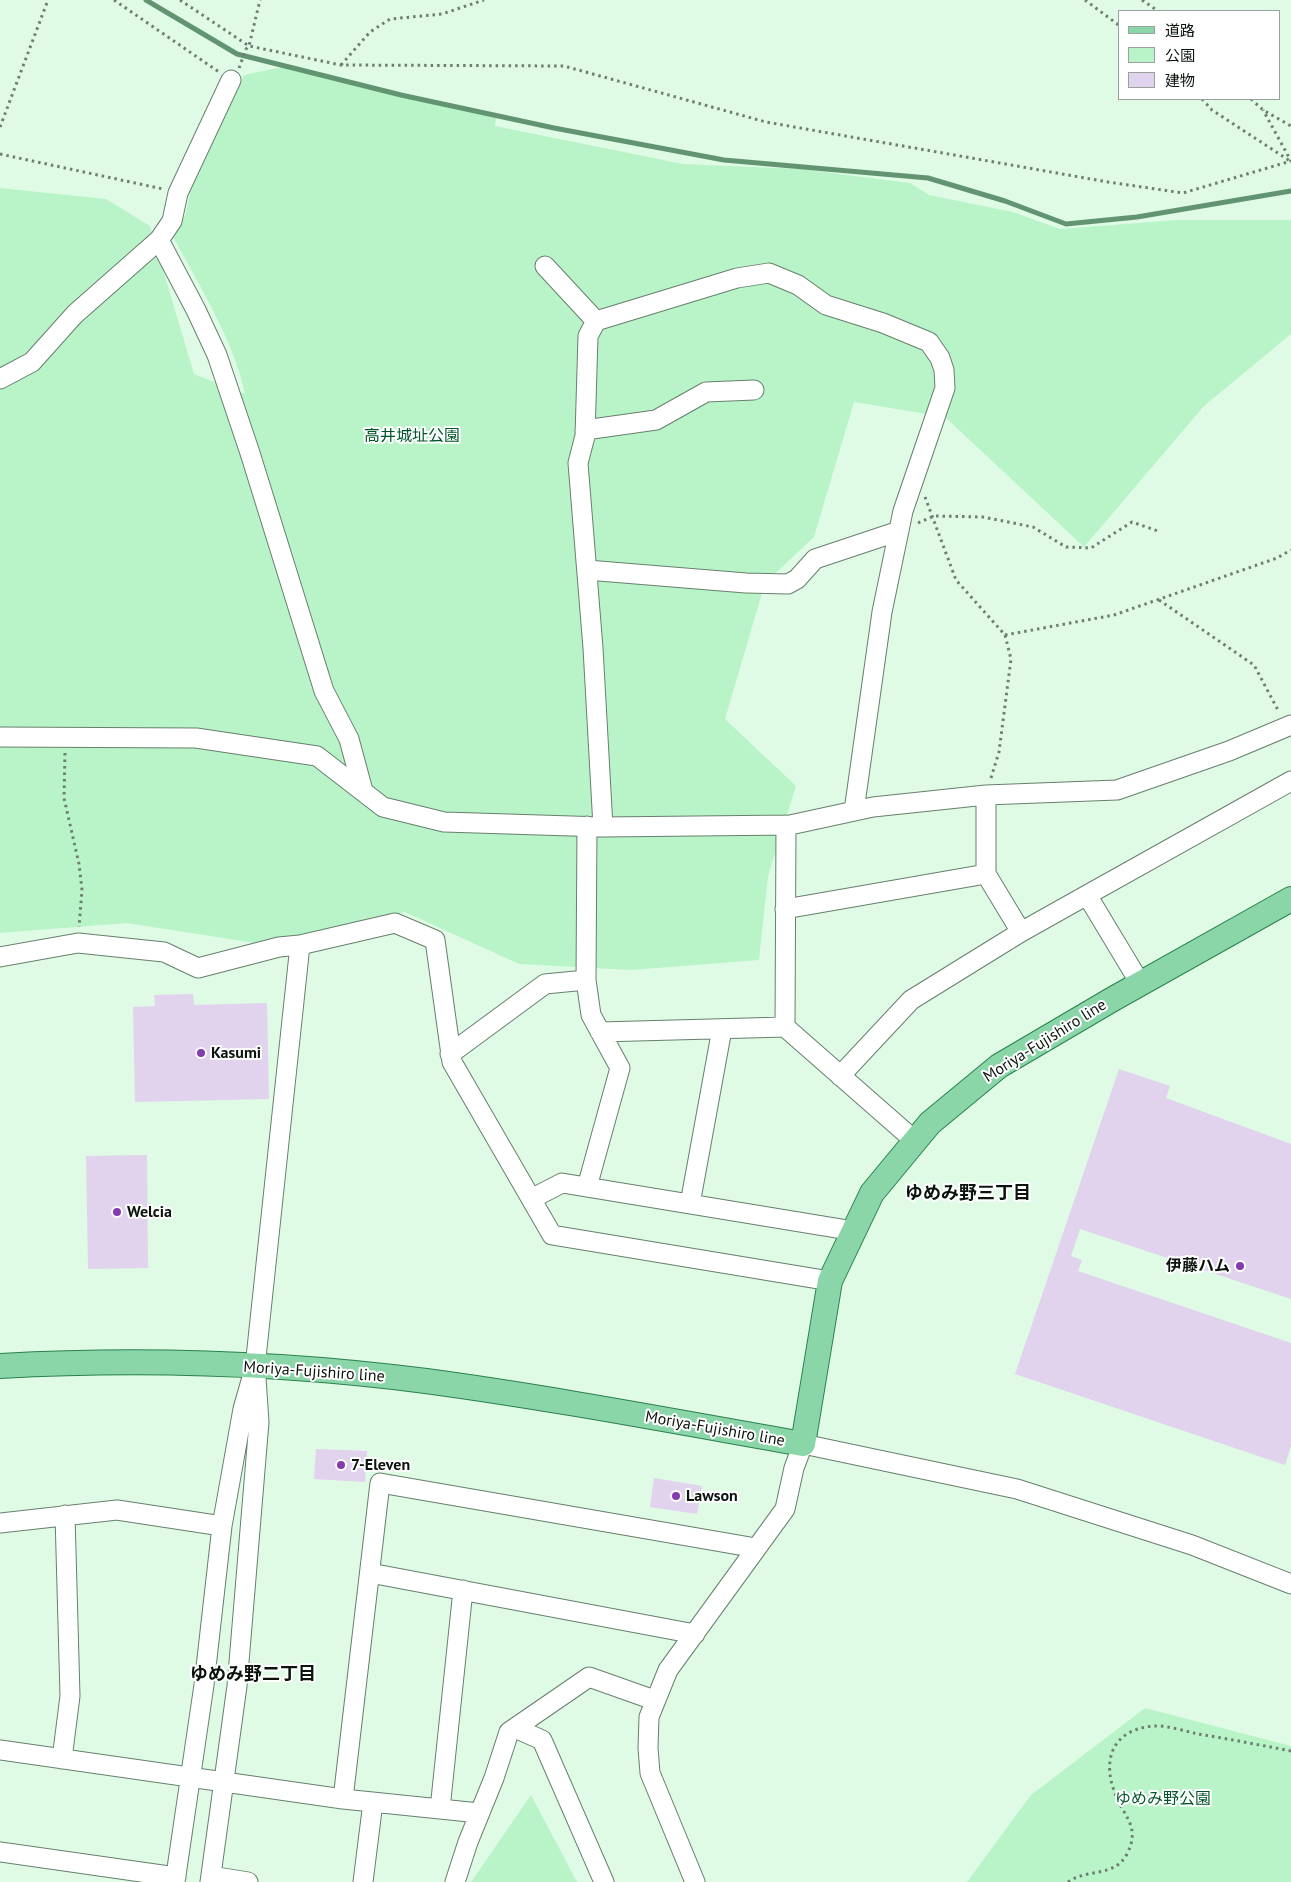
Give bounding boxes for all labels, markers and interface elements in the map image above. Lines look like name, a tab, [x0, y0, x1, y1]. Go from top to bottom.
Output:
legend	[1118, 10, 1281, 100]
text: 道路	[1165, 21, 1195, 40]
text: 公園	[1165, 46, 1195, 65]
text: 建物	[1165, 71, 1195, 90]
park label: 高井城址公園	[364, 426, 460, 446]
street label: Moriya-Fujishiro line	[980, 995, 1110, 1087]
place label: Kasumi	[211, 1043, 261, 1063]
marker: Kasumi	[195, 1047, 207, 1059]
district label: ゆめみ野三丁目	[905, 1183, 1031, 1205]
place label: Welcia	[127, 1202, 172, 1222]
marker: Welcia	[111, 1206, 123, 1218]
place label: 伊藤ハム	[1166, 1256, 1230, 1276]
marker: 伊藤ハム	[1234, 1260, 1246, 1272]
street label: Moriya-Fujishiro line	[243, 1357, 385, 1387]
street label: Moriya-Fujishiro line	[644, 1407, 786, 1451]
place label: 7-Eleven	[351, 1455, 410, 1475]
marker: 7-Eleven	[335, 1459, 347, 1471]
place label: Lawson	[686, 1486, 738, 1506]
marker: Lawson	[670, 1490, 682, 1502]
district label: ゆめみ野二丁目	[190, 1664, 316, 1686]
park label: ゆめみ野公園	[1115, 1789, 1211, 1809]

